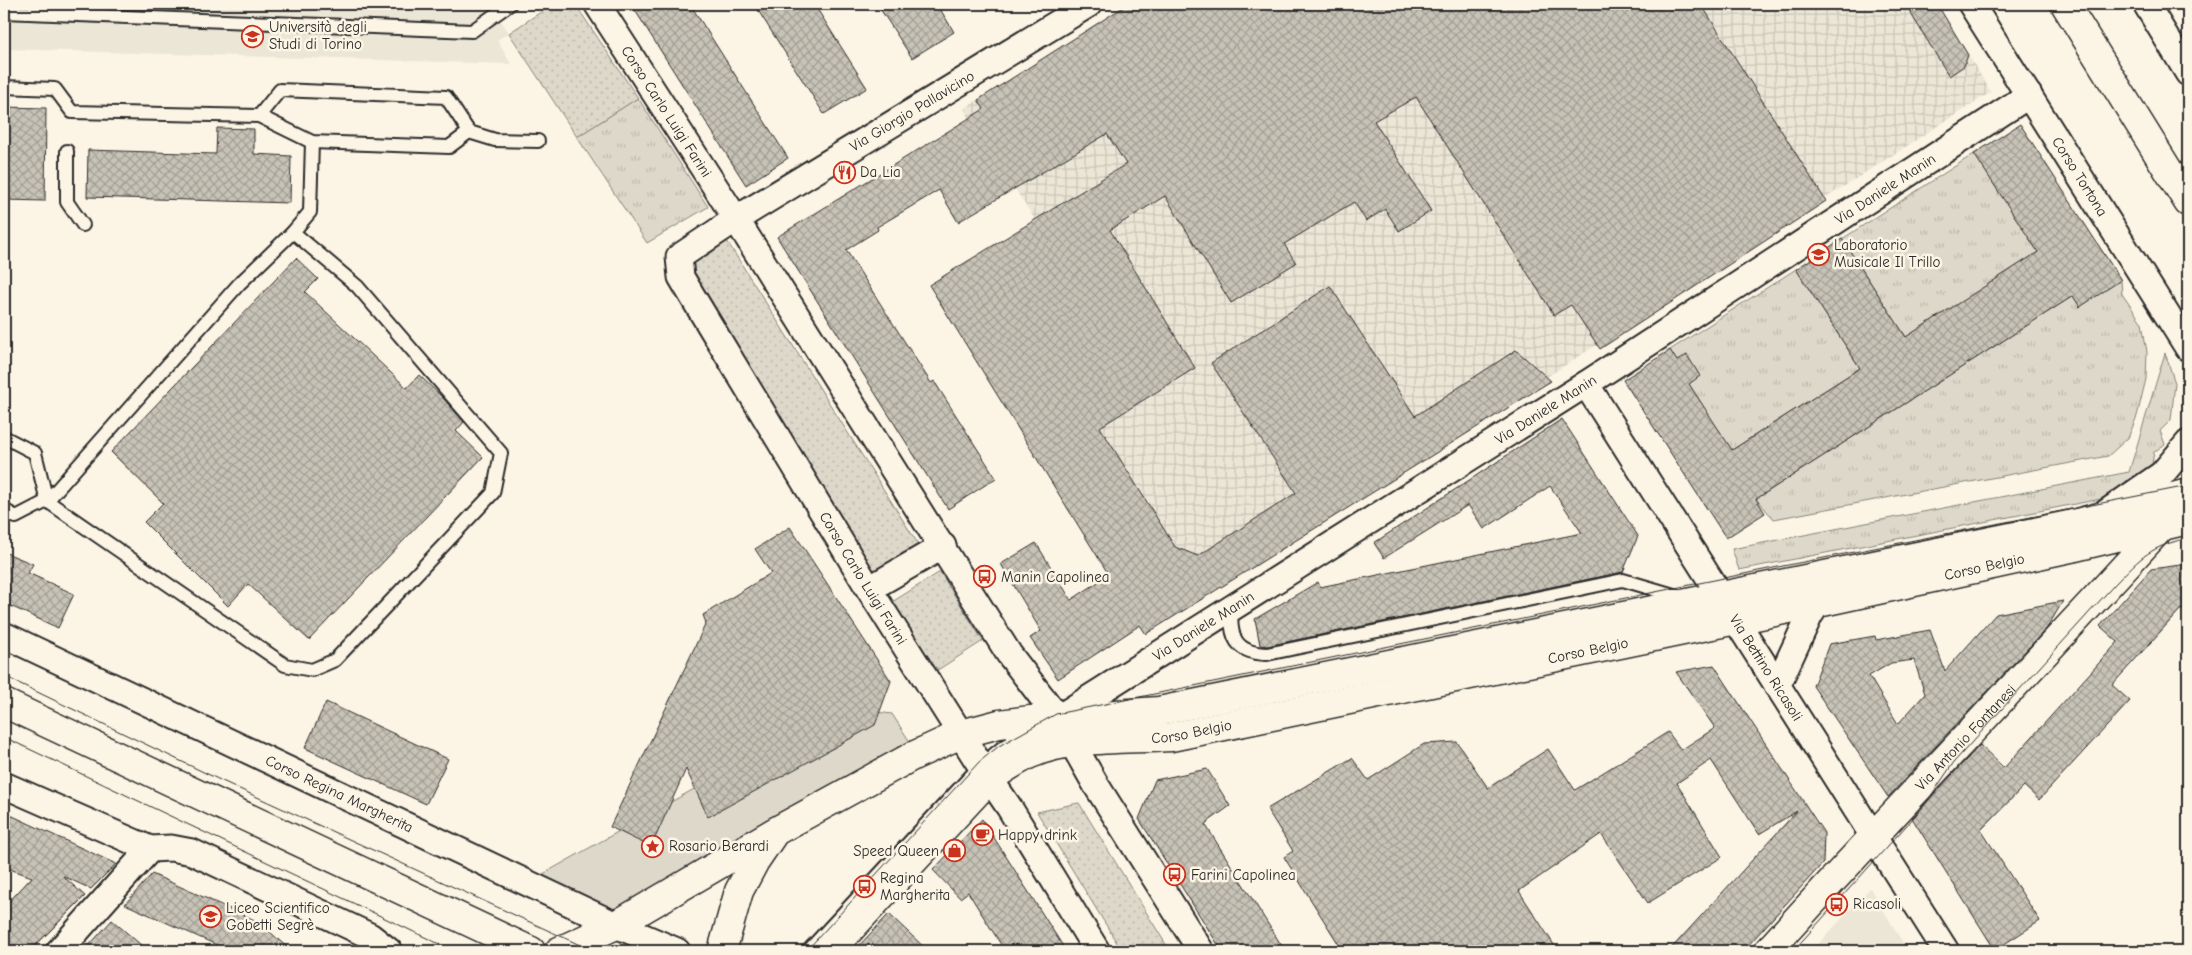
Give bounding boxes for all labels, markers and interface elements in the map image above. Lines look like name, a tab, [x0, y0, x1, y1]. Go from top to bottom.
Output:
place label: Università degli Studi di Torino	[269, 18, 367, 53]
school or university icon: Università degli Studi di Torino	[241, 24, 265, 48]
street label: Corso Carlo Luigi Farini	[617, 42, 716, 181]
street label: Via Giorgio Pallavicino	[846, 67, 978, 155]
street label: Corso Tortona	[2048, 133, 2112, 220]
street label: Via Daniele Manin	[1831, 149, 1939, 228]
restaurant icon: Da Lia	[832, 160, 856, 184]
place label: Da Lia	[860, 163, 901, 181]
place label: Laboratorio Musicale Il Trillo	[1834, 236, 1941, 271]
school or university icon: Laboratorio Musicale Il Trillo	[1806, 242, 1830, 266]
street label: Via Daniele Manin	[1491, 371, 1600, 448]
street label: Corso Carlo Luigi Farini	[815, 508, 911, 648]
street label: Corso Belgio	[1942, 549, 2026, 584]
bus stop icon: Manin Capolinea	[973, 565, 997, 589]
place label: Manin Capolinea	[1001, 568, 1109, 586]
street label: Via Daniele Manin	[1149, 587, 1257, 665]
street label: Via Bettino Ricasoli	[1726, 611, 1807, 724]
street label: Corso Belgio	[1546, 634, 1630, 668]
street label: Via Antonio Fontanesi	[1912, 681, 2020, 794]
street label: Corso Belgio	[1151, 716, 1233, 747]
street label: Corso Regina Margherita	[263, 751, 416, 837]
cafe icon: Happy drink	[970, 823, 994, 847]
place label: Happy drink	[998, 826, 1078, 844]
place icon: Rosario Berardi	[641, 834, 665, 858]
place label: Rosario Berardi	[669, 837, 769, 855]
shop icon: Speed Queen	[943, 839, 967, 863]
place label: Speed Queen	[853, 842, 939, 860]
bus stop icon: Farini Capolinea	[1163, 863, 1187, 887]
place label: Farini Capolinea	[1191, 866, 1296, 884]
place label: Regina Margherita	[880, 869, 950, 904]
bus stop icon: Regina Margherita	[852, 875, 876, 899]
bus stop icon: Ricasoli	[1825, 892, 1849, 916]
place label: Ricasoli	[1853, 895, 1901, 913]
place label: Liceo Scientifico Gobetti Segrè	[226, 899, 330, 934]
school or university icon: Liceo Scientifico Gobetti Segrè	[198, 905, 222, 929]

